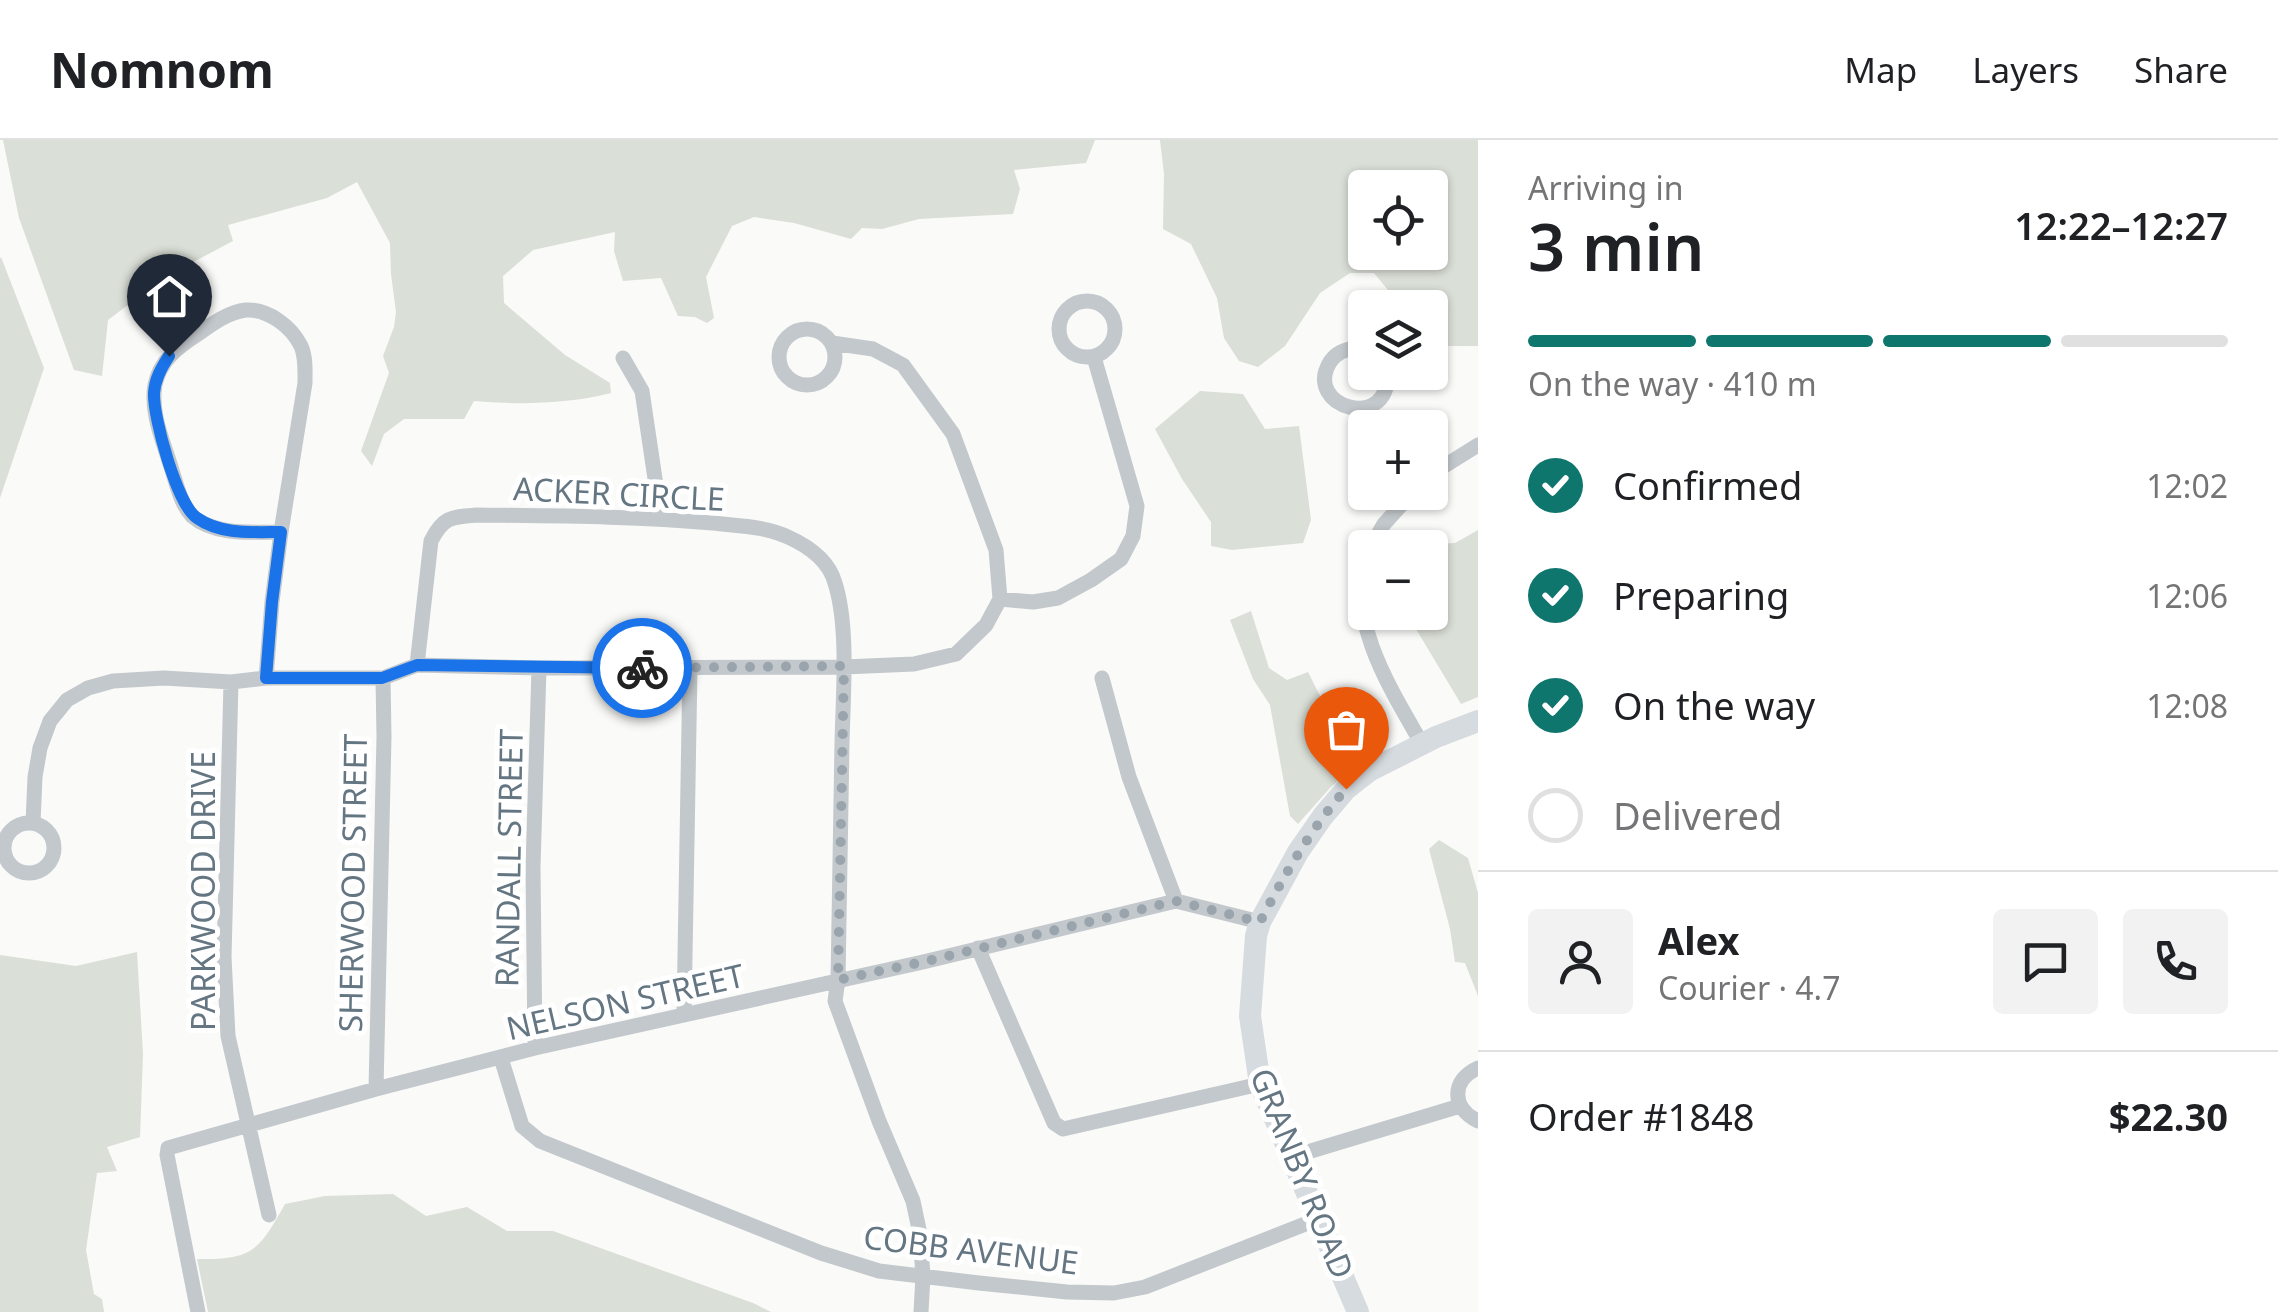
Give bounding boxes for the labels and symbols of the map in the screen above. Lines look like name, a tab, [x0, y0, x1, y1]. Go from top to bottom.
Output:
pin	[127, 254, 212, 357]
street label: ACKER CIRCLE	[512, 466, 726, 520]
courier	[592, 618, 692, 718]
pin	[1304, 687, 1389, 790]
street label: RANDALL STREET	[484, 728, 532, 988]
street label: SHERWOOD STREET	[328, 733, 376, 1033]
street label: PARKWOOD DRIVE	[181, 751, 224, 1031]
street label: NELSON STREET	[502, 953, 748, 1049]
street label: GRANBY ROAD	[1241, 1061, 1365, 1285]
street label: COBB AVENUE	[861, 1214, 1081, 1284]

